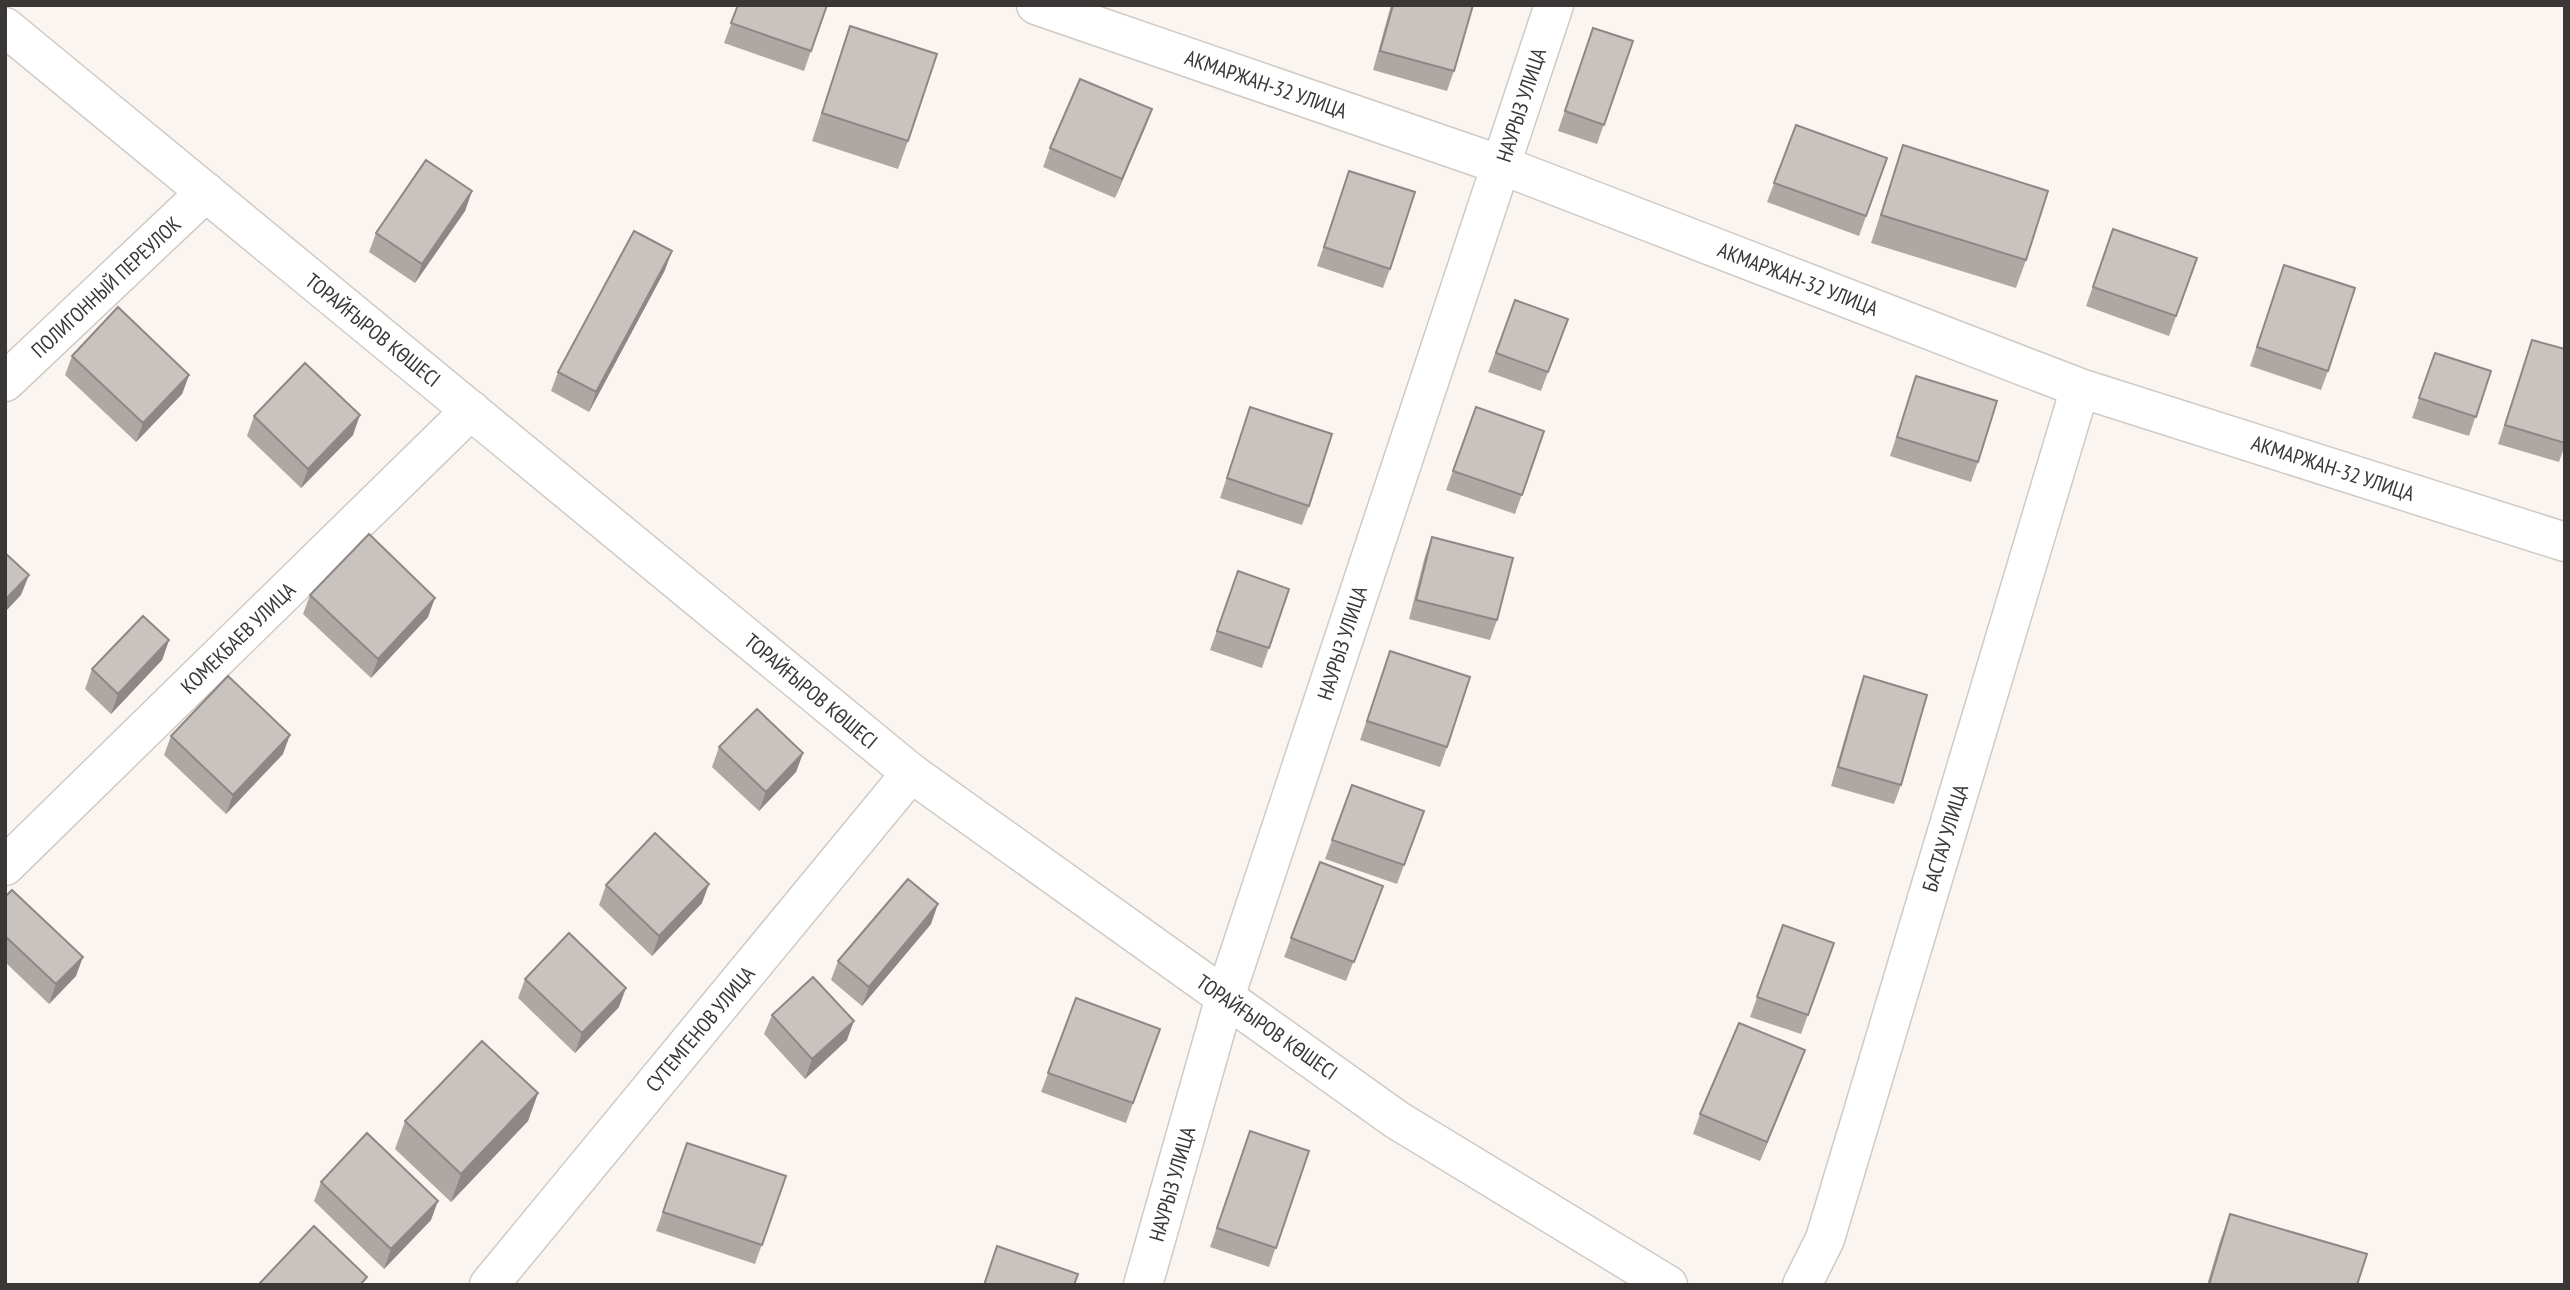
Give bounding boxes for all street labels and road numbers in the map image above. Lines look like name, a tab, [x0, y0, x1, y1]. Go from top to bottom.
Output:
street label: АКМАРЖАН-32 УЛИЦА	[1181, 44, 1351, 124]
street label: НАУРЫЗ УЛИЦА	[1490, 45, 1552, 165]
street label: ПОЛИГОННЫЙ ПЕРЕУЛОК	[26, 211, 186, 363]
street label: АКМАРЖАН-32 УЛИЦА	[1714, 236, 1882, 322]
street label: ТОРАЙҒЫРОВ КӨШЕСІ	[300, 267, 446, 393]
street label: АКМАРЖАН-32 УЛИЦА	[2248, 429, 2418, 507]
street label: КОМЕКБАЕВ УЛИЦА	[175, 576, 301, 700]
street label: НАУРЫЗ УЛИЦА	[1311, 583, 1373, 703]
street label: ТОРАЙҒЫРОВ КӨШЕСІ	[739, 627, 883, 755]
street label: БАСТАУ УЛИЦА	[1916, 781, 1974, 895]
street label: СУТЕМГЕНОВ УЛИЦА	[640, 961, 760, 1097]
street label: ТОРАЙҒЫРОВ КӨШЕСІ	[1191, 968, 1343, 1086]
street label: НАУРЫЗ УЛИЦА	[1143, 1123, 1201, 1245]

